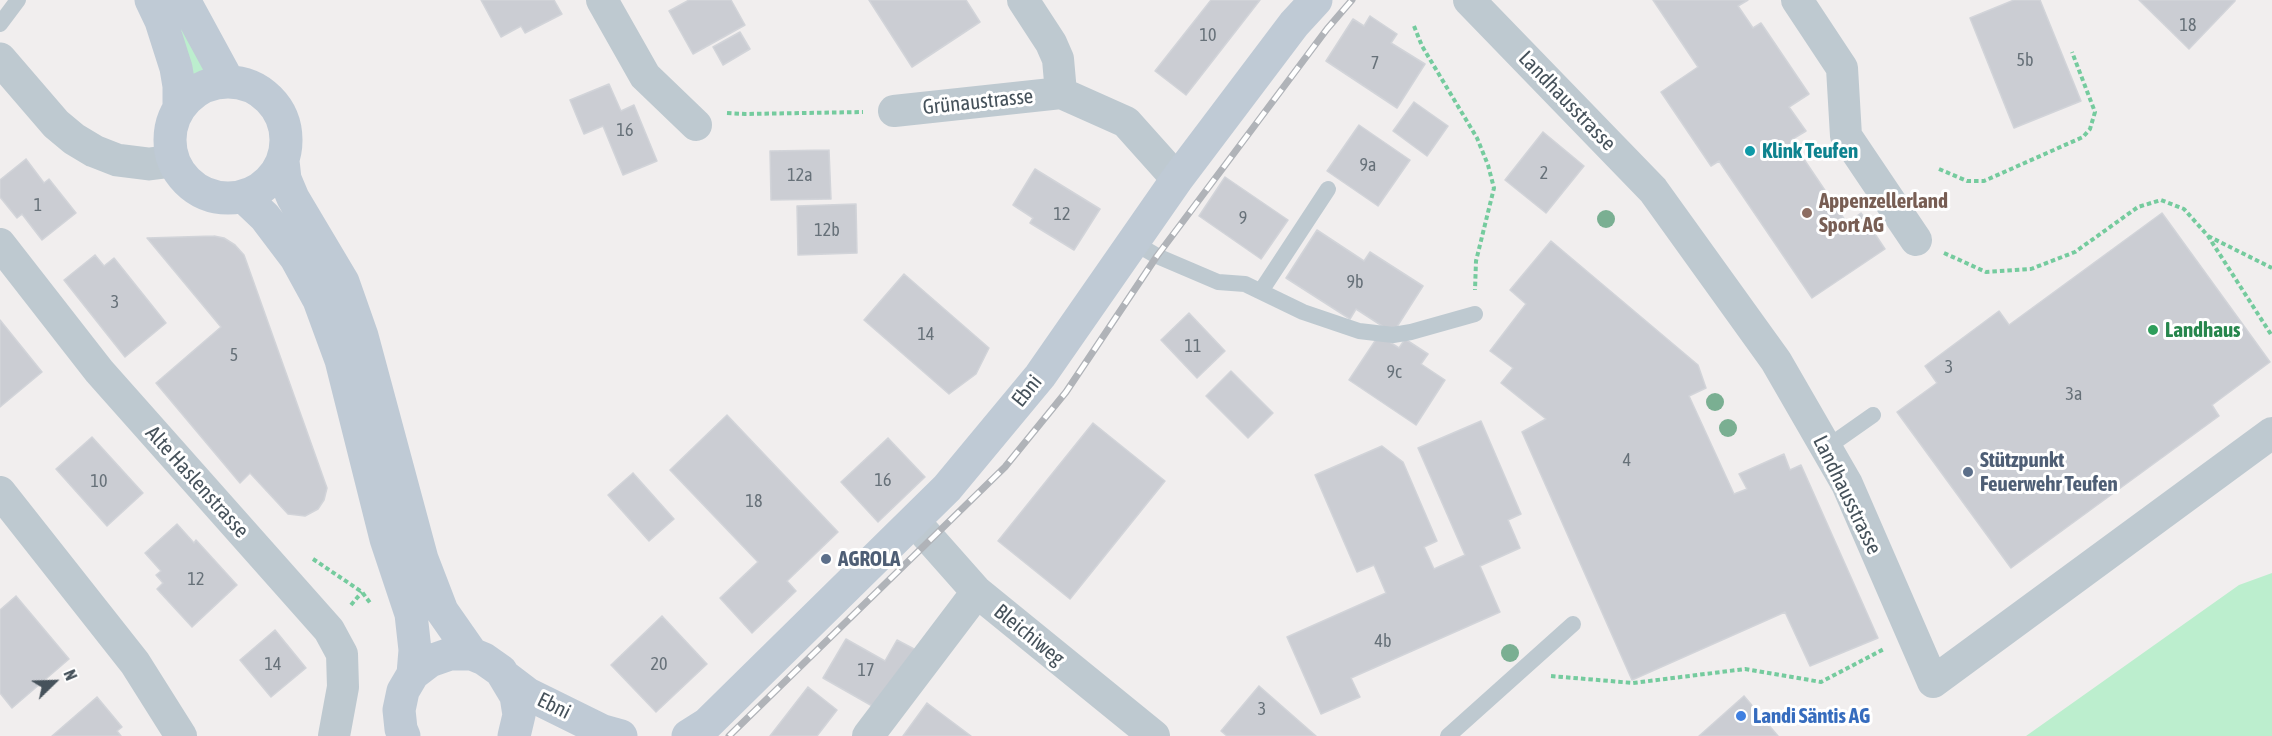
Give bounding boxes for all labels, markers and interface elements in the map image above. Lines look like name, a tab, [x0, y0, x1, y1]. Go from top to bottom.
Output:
house number: 18	[2180, 14, 2196, 36]
house number: 10	[1200, 24, 1216, 46]
street label: Landhausstrasse	[1513, 46, 1621, 156]
house number: 5b	[2017, 49, 2033, 71]
house number: 7	[1371, 52, 1379, 74]
street label: Grünaustrasse	[922, 84, 1034, 120]
house number: 16	[617, 119, 633, 141]
place label: Klink Teufen	[1762, 138, 1858, 164]
marker: Klink Teufen	[1743, 144, 1757, 158]
house number: 9a	[1360, 154, 1376, 176]
house number: 2	[1540, 162, 1548, 184]
house number: 12a	[787, 164, 813, 186]
place label: Appenzellerland Sport AG	[1819, 188, 1948, 238]
house number: 1	[34, 194, 42, 216]
house number: 12	[1054, 203, 1070, 225]
marker: Appenzellerland Sport AG	[1800, 206, 1814, 220]
house number: 9	[1239, 207, 1247, 229]
house number: 12b	[814, 219, 840, 241]
house number: 9b	[1347, 271, 1363, 293]
house number: 3	[111, 291, 119, 313]
place label: Landhaus	[2165, 317, 2241, 343]
house number: 14	[918, 323, 934, 345]
marker: Landhaus	[2146, 323, 2160, 337]
house number: 11	[1185, 335, 1201, 357]
house number: 5	[230, 344, 238, 366]
house number: 3	[1945, 356, 1953, 378]
house number: 9c	[1386, 361, 1402, 383]
street label: Ebni	[1007, 370, 1047, 412]
house number: 3a	[2066, 383, 2082, 405]
street label: Alte Haslenstrasse	[140, 421, 254, 543]
street label: Landhausstrasse	[1807, 432, 1887, 558]
place label: Stützpunkt Feuerwehr Teufen	[1980, 447, 2118, 497]
house number: 4	[1623, 449, 1631, 471]
marker: Stützpunkt Feuerwehr Teufen	[1961, 465, 1975, 479]
house number: 16	[875, 469, 891, 491]
house number: 10	[91, 470, 107, 492]
house number: 18	[746, 490, 762, 512]
place label: AGROLA	[838, 546, 900, 572]
marker: AGROLA	[819, 552, 833, 566]
house number: 12	[188, 568, 204, 590]
street label: Bleichiweg	[989, 599, 1069, 671]
house number: 4b	[1375, 630, 1391, 652]
north arrow	[24, 652, 84, 712]
house number: 14	[265, 653, 281, 675]
house number: 20	[651, 653, 667, 675]
house number: 17	[858, 659, 874, 681]
text: N	[60, 667, 81, 683]
street label: Ebni	[533, 687, 575, 725]
house number: 3	[1258, 698, 1266, 720]
place label: Landi Säntis AG	[1753, 703, 1870, 729]
marker: Landi Säntis AG	[1734, 709, 1748, 723]

